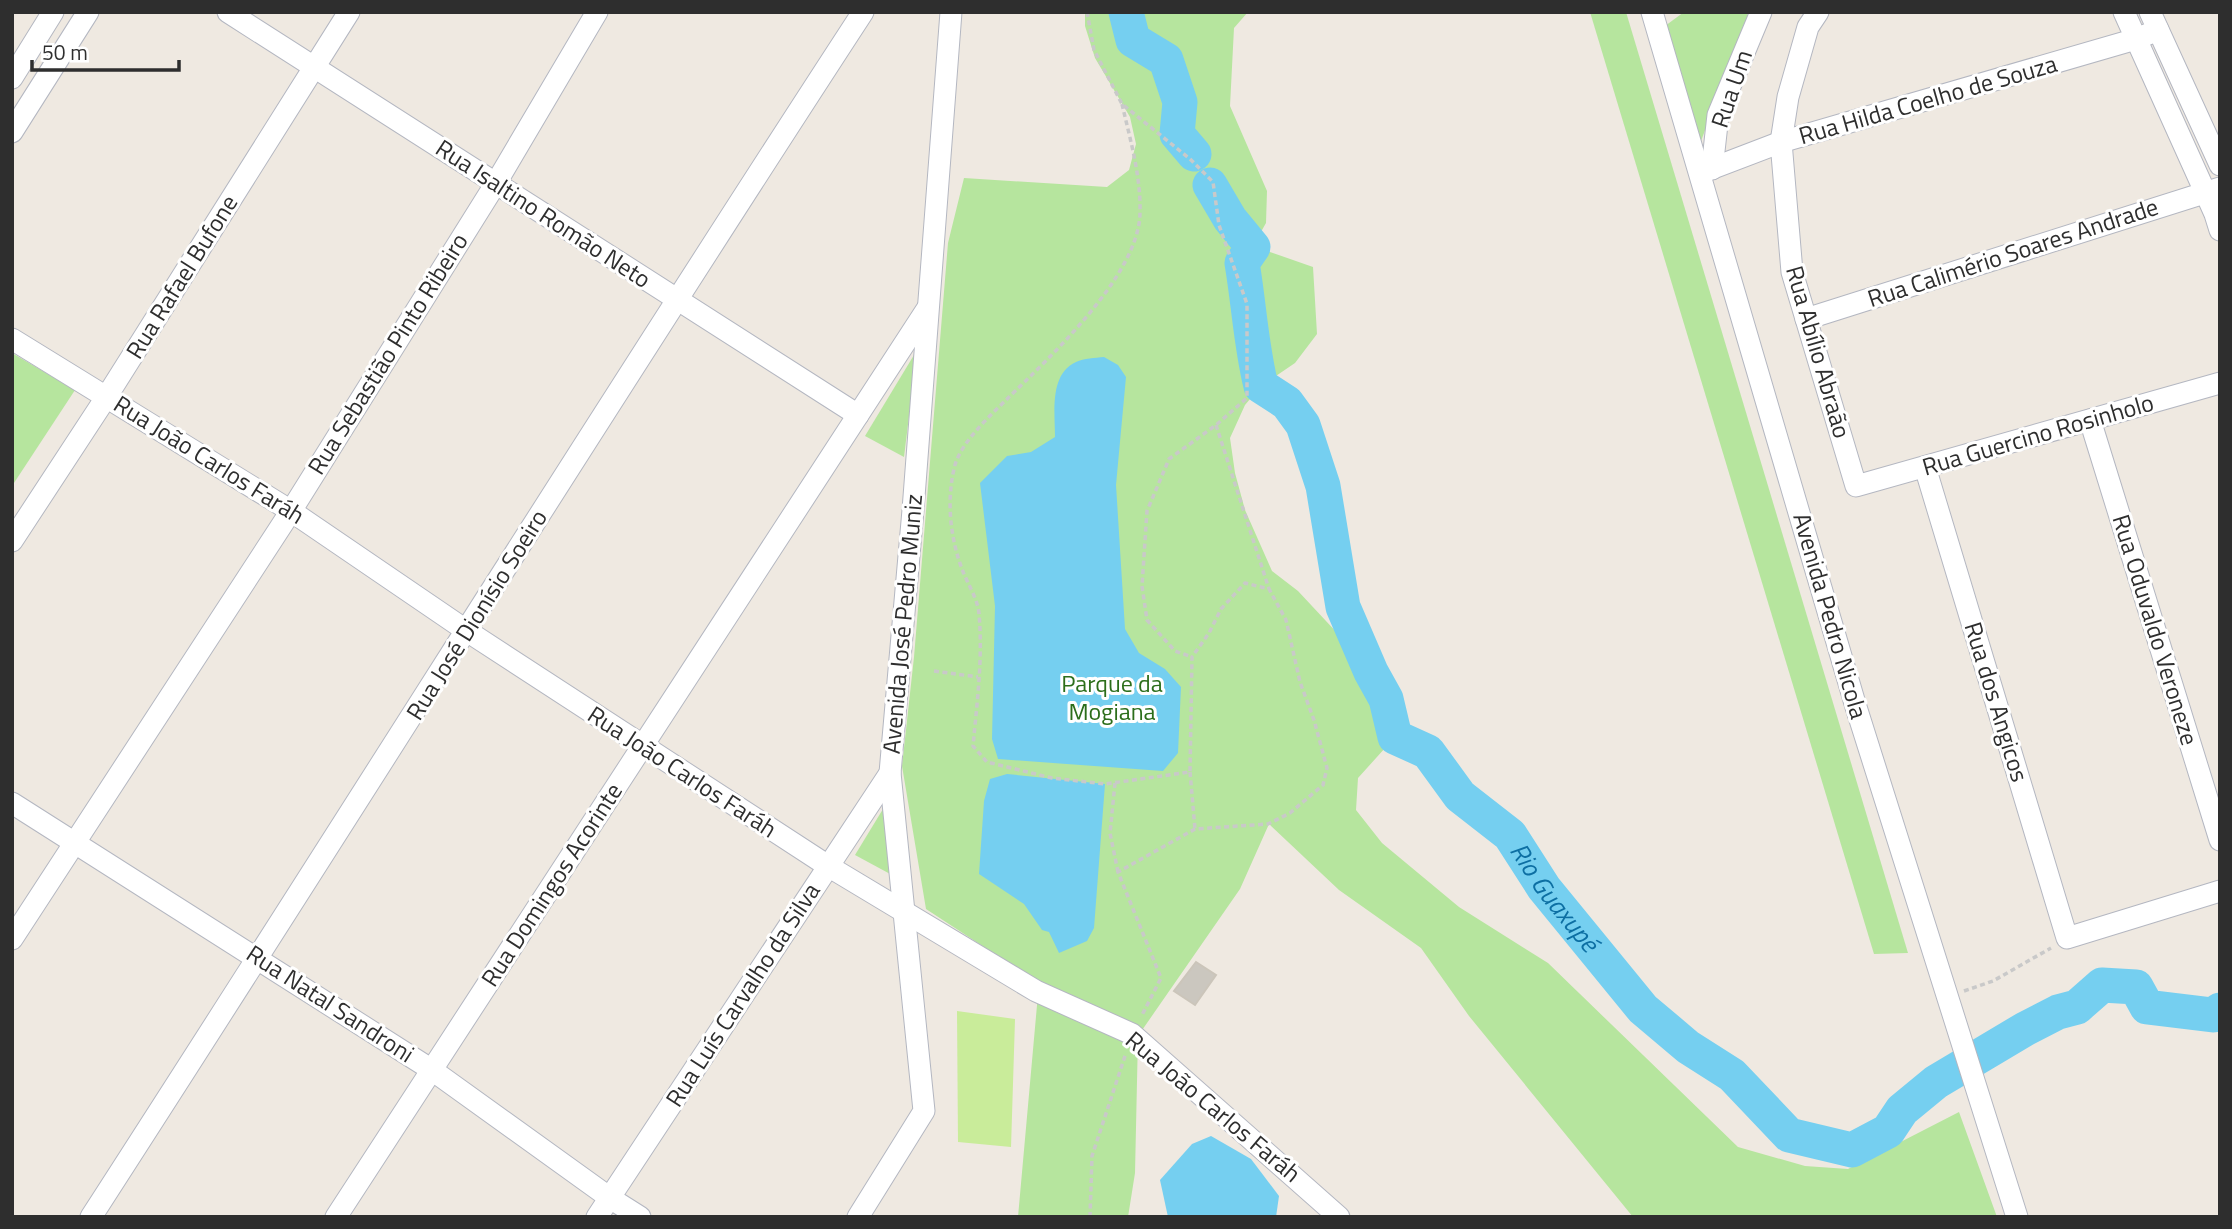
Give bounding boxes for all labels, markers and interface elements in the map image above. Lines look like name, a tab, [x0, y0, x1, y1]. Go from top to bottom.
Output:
scale bar	[32, 28, 178, 72]
text: 50 m	[42, 36, 88, 68]
street label: Rua Um	[1701, 45, 1761, 132]
street label: Rua Hilda Coelho de Souza	[1794, 45, 2061, 153]
street label: Rua Isaltino Romão Neto	[429, 130, 658, 296]
street label: Rua Rafael Bufone	[116, 187, 246, 365]
street label: Rua Calimério Soares Andrade	[1863, 188, 2163, 316]
street label: Rua Sebastião Pinto Ribeiro	[298, 226, 476, 481]
street label: Rua Abílio Abraão	[1777, 261, 1861, 442]
street label: Rua Guercino Rosinholo	[1918, 384, 2158, 484]
street label: Rua João Carlos Faráh	[107, 386, 312, 533]
street label: Avenida José Pedro Muniz	[873, 493, 931, 755]
street label: Rua José Dionísio Soeiro	[397, 502, 556, 727]
street label: Avenida Pedro Nicola	[1784, 509, 1878, 723]
street label: Rua Oduvaldo Veroneze	[2104, 510, 2208, 750]
street label: Rua dos Angicos	[1956, 617, 2038, 786]
park label: Parque da Mogiana	[1061, 665, 1163, 729]
street label: Rua João Carlos Faráh	[581, 696, 784, 846]
street label: Rua Domingos Acorinte	[472, 775, 631, 993]
water label: Rio Guaxupé	[1501, 835, 1610, 962]
street label: Rua Luís Carvalho da Silva	[656, 875, 828, 1114]
street label: Rua Natal Sandroni	[239, 935, 422, 1071]
street label: Rua João Carlos Faráh	[1118, 1022, 1309, 1191]

